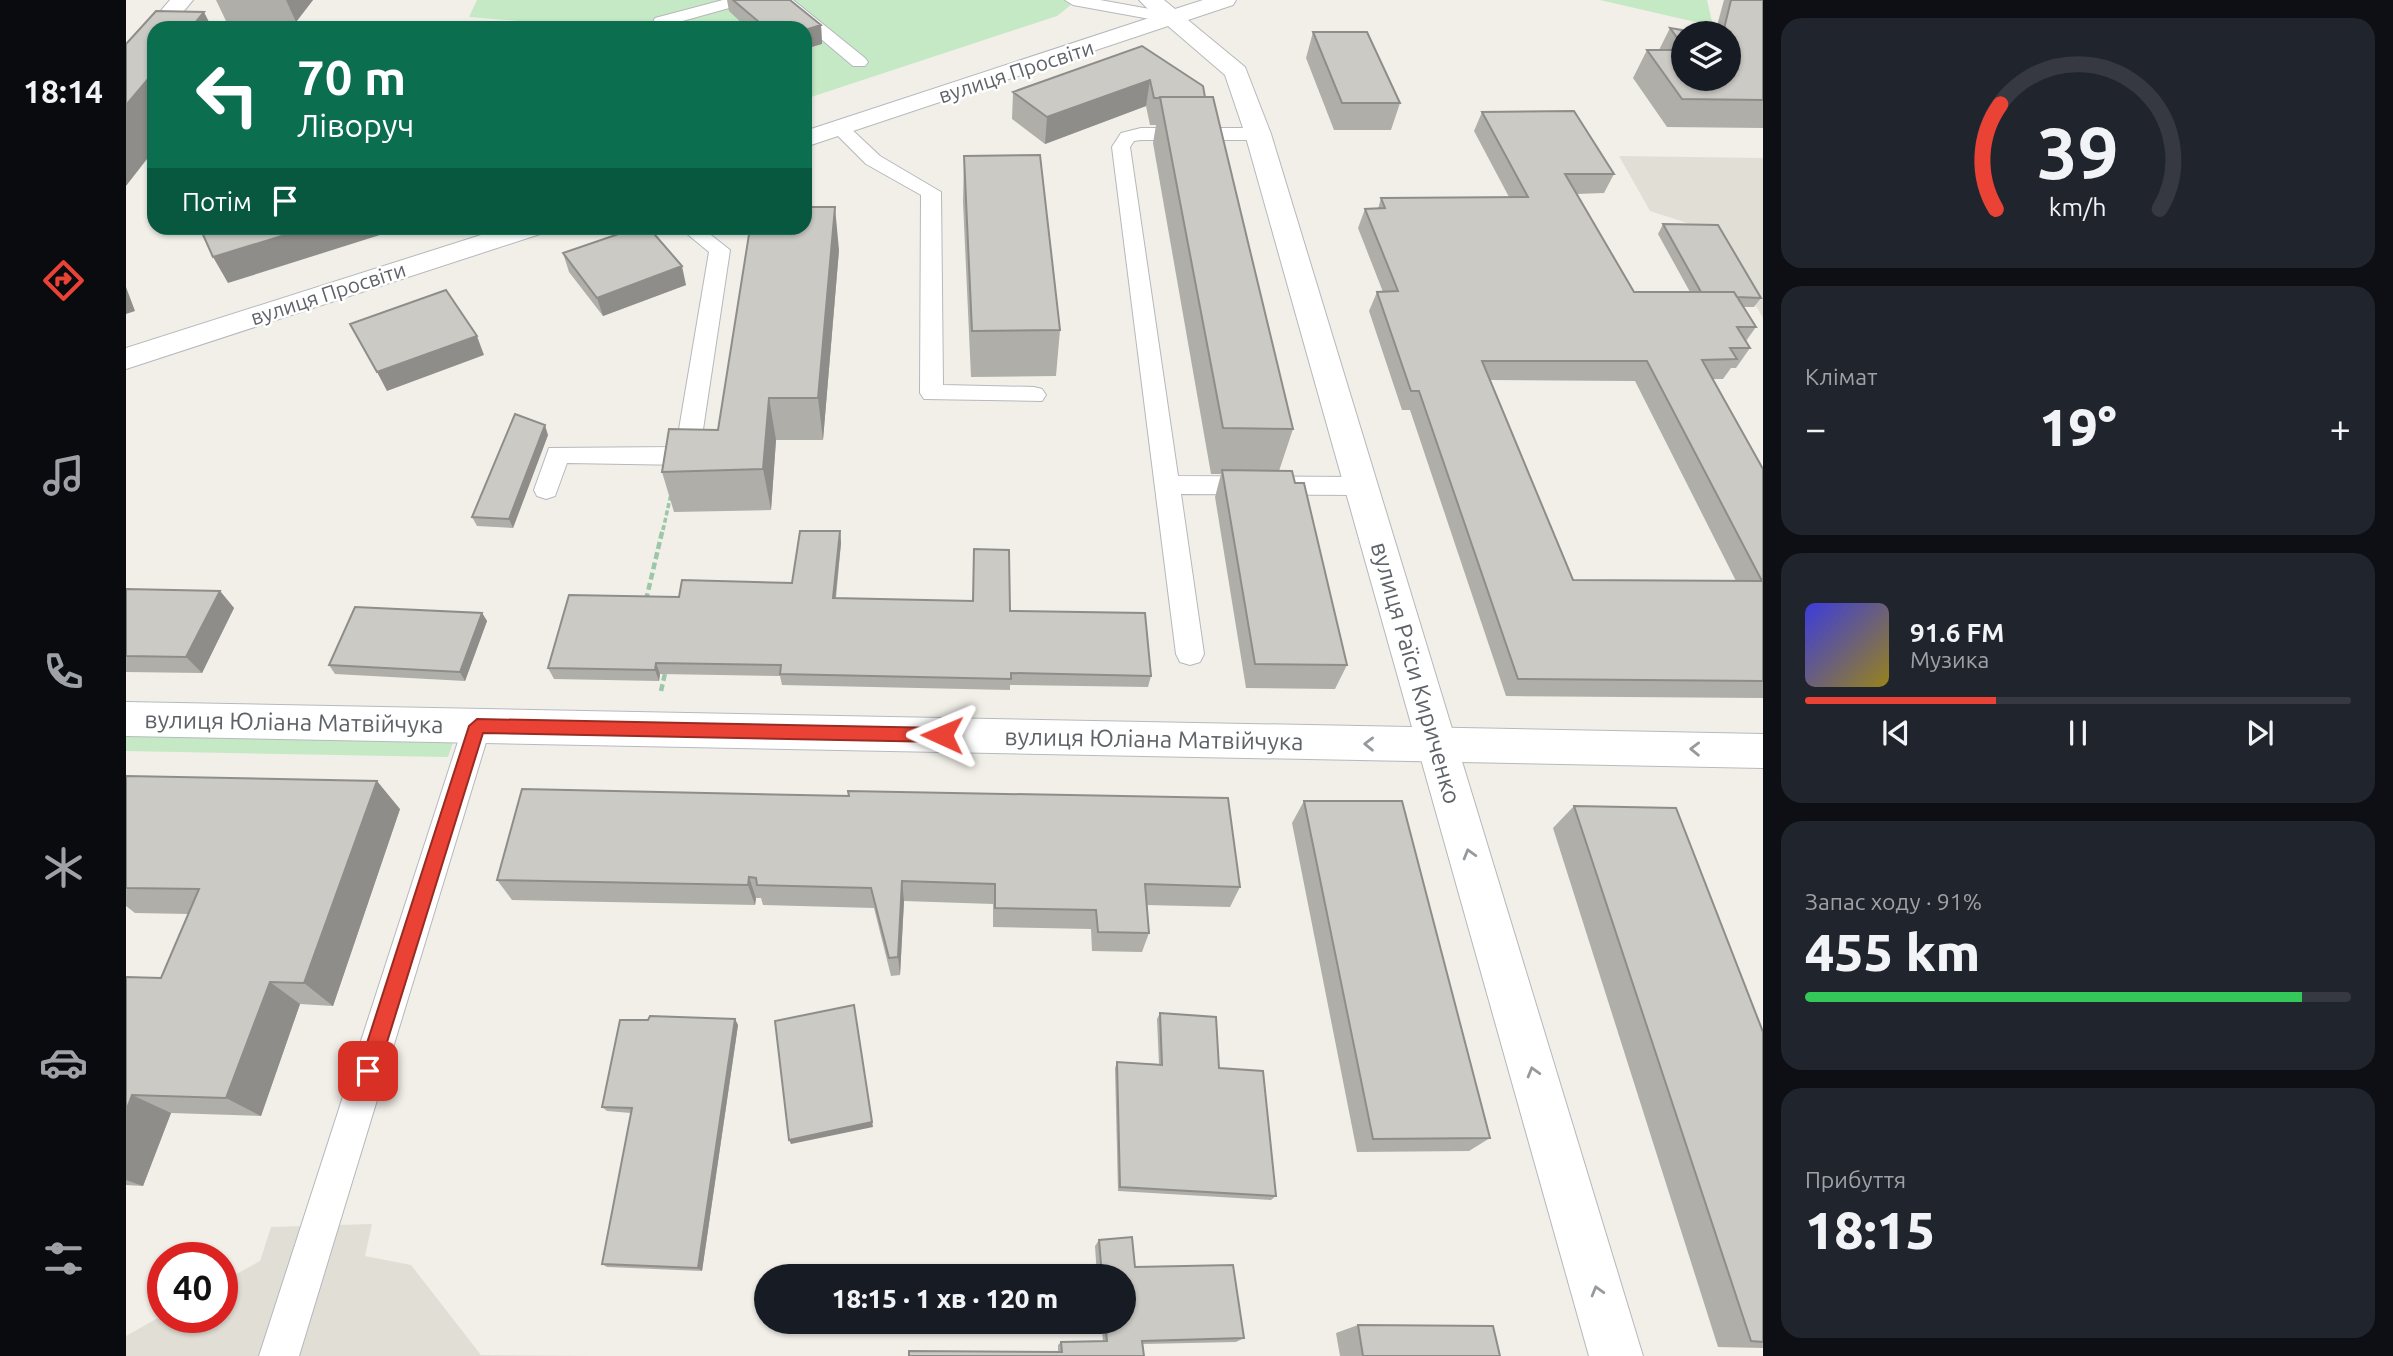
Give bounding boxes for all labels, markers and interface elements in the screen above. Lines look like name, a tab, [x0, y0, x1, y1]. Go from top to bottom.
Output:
map controls	[1671, 21, 1741, 91]
button: layers	[1671, 21, 1741, 91]
street label: вулиця Просвіти	[935, 35, 1097, 107]
icon: left	[182, 49, 273, 140]
text: 70 m	[297, 49, 406, 104]
text: 18:14	[23, 73, 103, 109]
text: Ліворуч	[297, 107, 414, 143]
text: 39	[2037, 111, 2119, 193]
icon: arrive	[266, 182, 304, 220]
text: Потім	[182, 187, 252, 216]
text: km/h	[2049, 193, 2107, 221]
icon: directions	[39, 256, 88, 305]
street label: вулиця Просвіти	[247, 257, 409, 329]
text: Клімат	[1805, 364, 1877, 389]
text: 19°	[2039, 398, 2117, 456]
text: −	[1805, 407, 1826, 449]
text: +	[2330, 407, 2351, 449]
icon: music	[39, 451, 88, 500]
street label: вулиця Раїси Кириченко	[1366, 539, 1466, 807]
text: 91.6 FM	[1910, 618, 2004, 647]
icon: phone	[39, 647, 88, 696]
text: Музика	[1910, 647, 1989, 672]
position arrow	[905, 698, 979, 772]
street label: вулиця Юліана Матвійчука	[144, 706, 444, 738]
icon: previous	[1877, 714, 1915, 752]
icon: pause	[2059, 714, 2097, 752]
icon: next	[2241, 714, 2279, 752]
street label: вулиця Юліана Матвійчука	[1004, 723, 1304, 755]
one-way arrow	[1363, 736, 1374, 751]
one-way arrow	[1689, 742, 1700, 757]
icon: climate	[39, 843, 88, 892]
one-way arrow	[1462, 848, 1477, 860]
text: Запас ходу · 91%	[1805, 889, 1982, 914]
text: 455 km	[1805, 923, 1980, 981]
icon: car	[39, 1038, 88, 1087]
pin	[338, 1041, 398, 1101]
icon: arrive	[349, 1052, 387, 1090]
one-way arrow	[1527, 1067, 1541, 1079]
text: Прибуття	[1805, 1167, 1906, 1192]
text: 18:15	[1805, 1201, 1935, 1259]
icon: filters	[39, 1234, 88, 1283]
speed limit sign: 40	[147, 1242, 238, 1333]
text: 18:15 · 1 хв · 120 m	[832, 1284, 1058, 1313]
one-way arrow	[1591, 1285, 1606, 1297]

